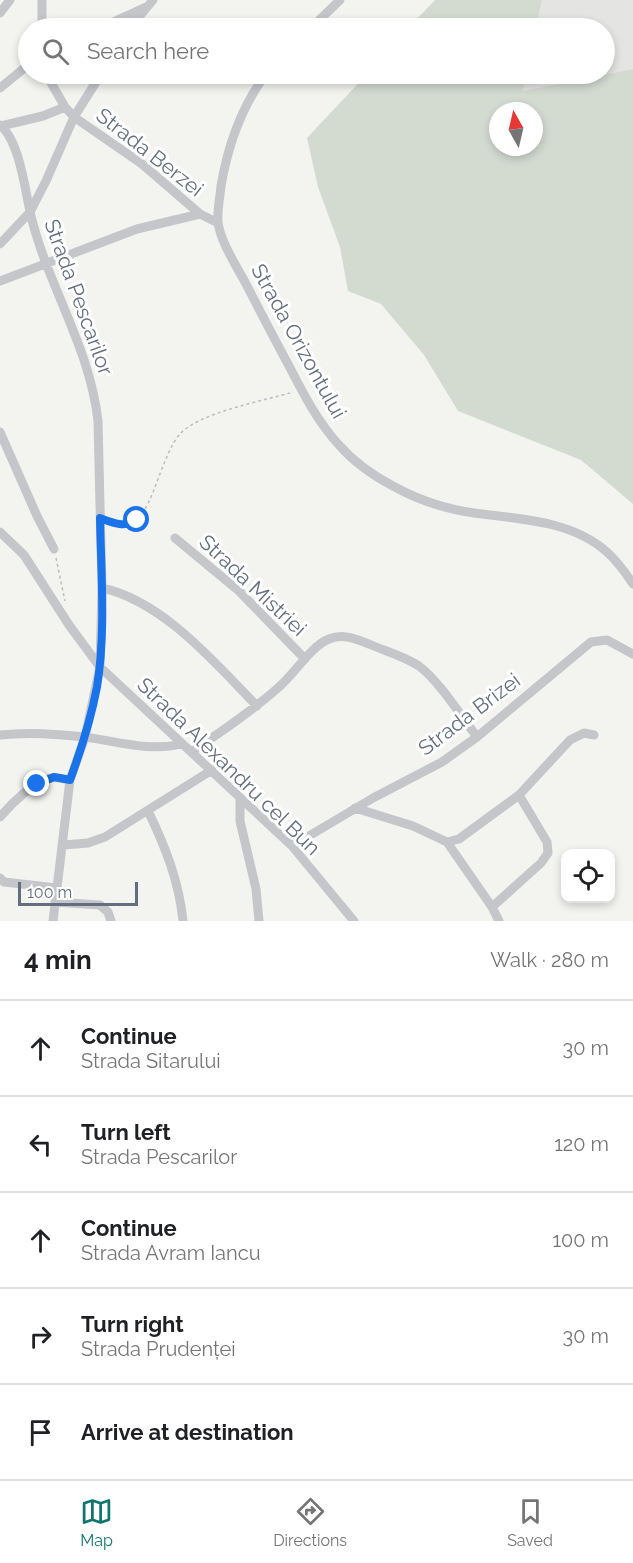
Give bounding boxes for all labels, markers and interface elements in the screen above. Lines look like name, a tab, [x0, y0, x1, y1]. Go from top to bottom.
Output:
search box	[18, 18, 615, 84]
icon: search	[39, 35, 72, 68]
text: Search here	[87, 38, 209, 64]
street label: Strada Berzei	[92, 102, 208, 202]
north arrow	[489, 102, 543, 156]
street label: Strada Pescarilor	[39, 216, 119, 379]
street label: Strada Orizontului	[246, 259, 352, 423]
route start	[123, 506, 149, 532]
street label: Strada Mistriei	[194, 529, 312, 641]
street label: Strada Brizei	[413, 668, 525, 760]
street label: Strada Alexandru cel Bun	[132, 672, 326, 860]
route end	[23, 770, 49, 796]
map controls	[561, 849, 615, 903]
button: locate	[561, 849, 615, 903]
scale bar	[18, 879, 138, 906]
text: 100 m	[27, 883, 72, 902]
text: 4 min	[24, 945, 92, 975]
text: Walk · 280 m	[490, 948, 609, 972]
text: Continue	[81, 1023, 177, 1049]
icon: ahead	[24, 1032, 57, 1065]
text: 30 m	[563, 1036, 609, 1060]
text: Strada Sitarului	[81, 1049, 221, 1073]
text: Turn left	[81, 1119, 171, 1145]
icon: left	[24, 1128, 57, 1161]
text: 120 m	[554, 1132, 609, 1156]
text: Strada Pescarilor	[81, 1145, 237, 1169]
text: Continue	[81, 1215, 177, 1241]
icon: ahead	[24, 1224, 57, 1257]
text: 100 m	[552, 1228, 609, 1252]
text: Strada Avram Iancu	[81, 1241, 261, 1265]
text: Turn right	[81, 1311, 184, 1337]
icon: right	[24, 1320, 57, 1353]
text: 30 m	[563, 1324, 609, 1348]
text: Strada Prudenței	[81, 1337, 236, 1361]
icon: arrive	[24, 1416, 57, 1449]
text: Arrive at destination	[81, 1419, 294, 1445]
tab: Map	[80, 1495, 113, 1550]
tab: Directions	[273, 1495, 347, 1550]
tab: Saved	[507, 1495, 553, 1550]

